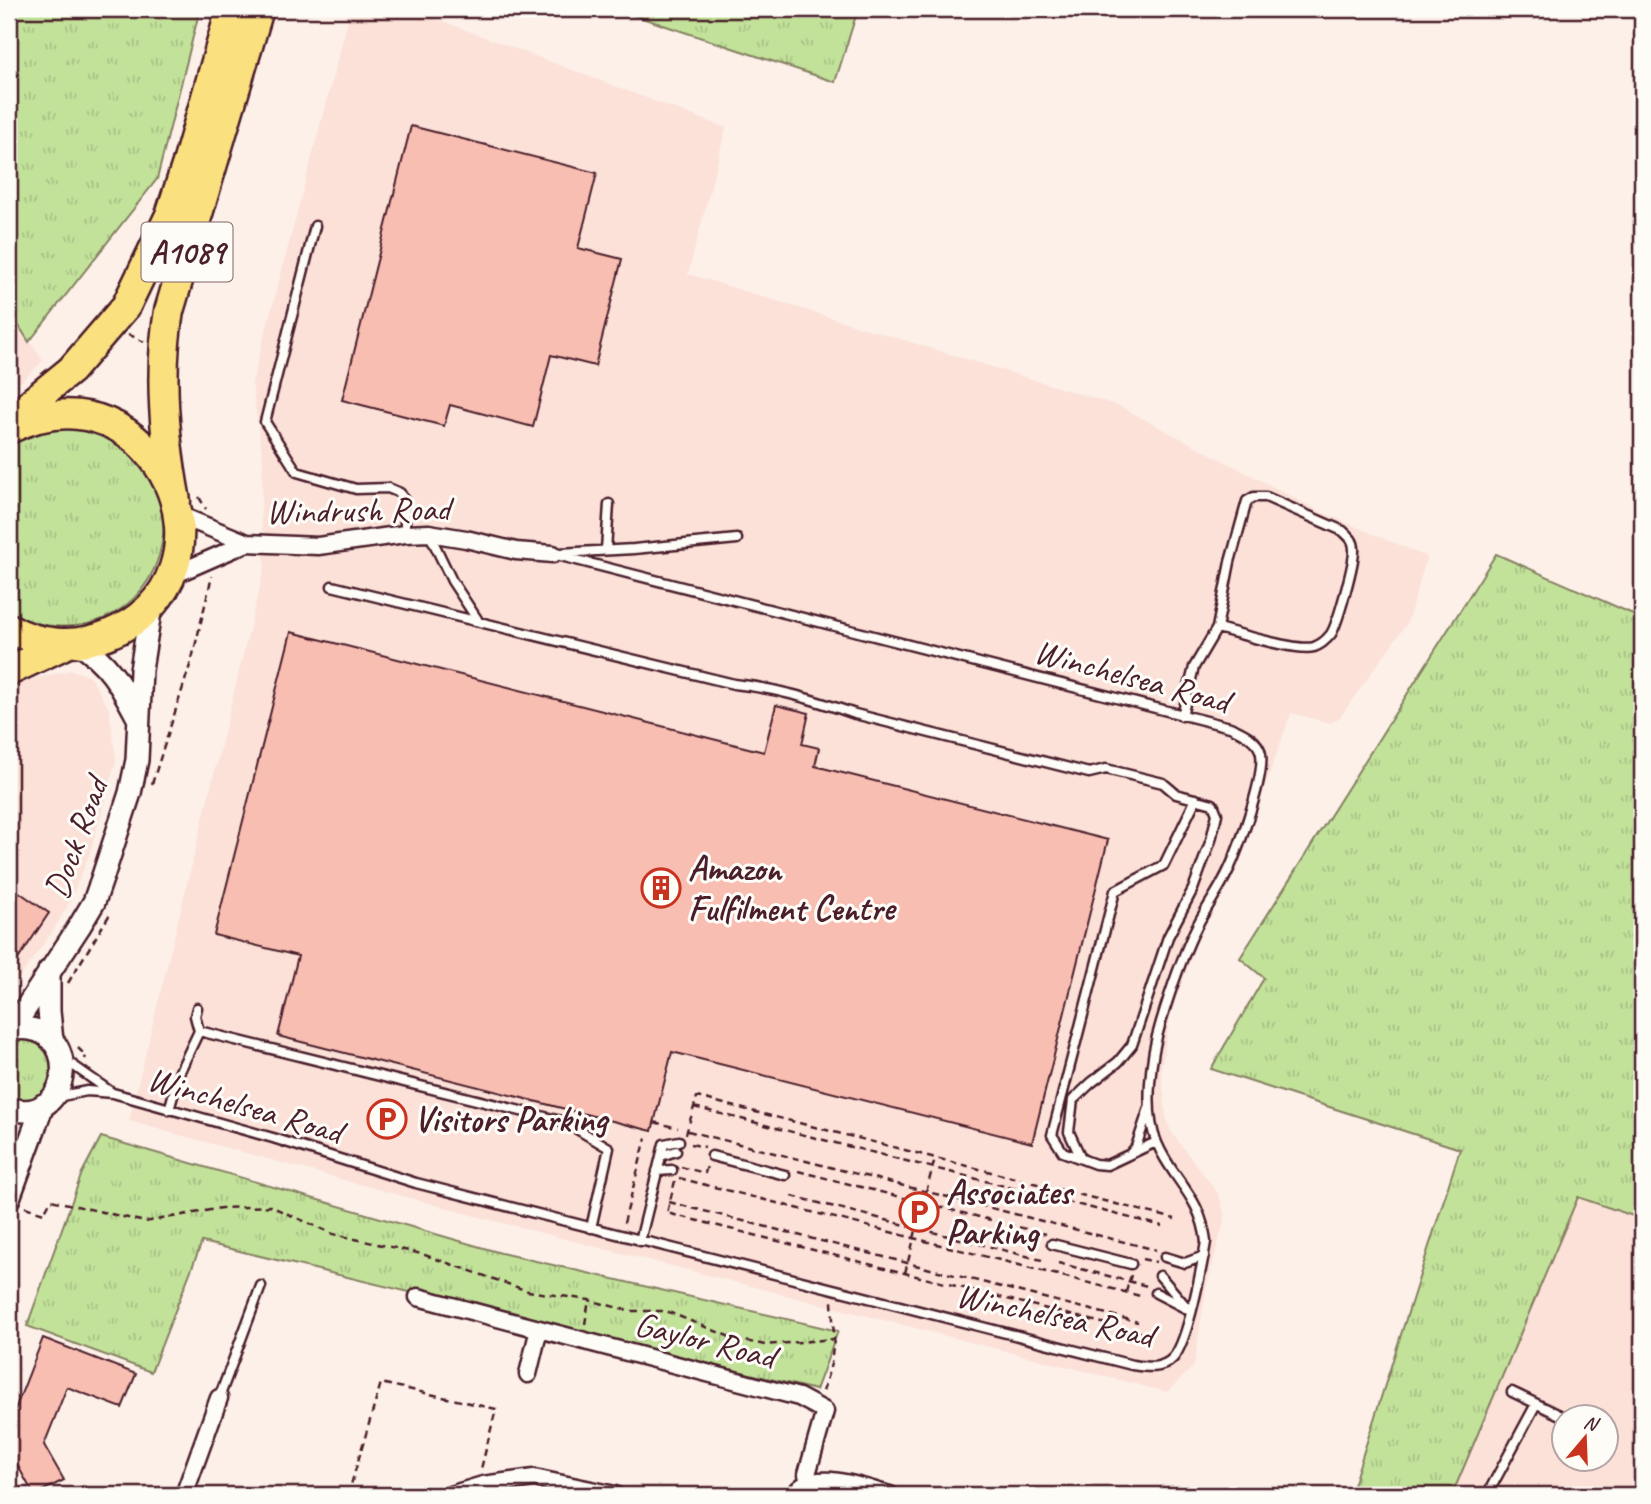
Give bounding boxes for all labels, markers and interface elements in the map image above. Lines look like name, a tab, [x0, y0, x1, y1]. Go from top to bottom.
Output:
road number: A1089	[142, 222, 232, 282]
street label: Windrush Road	[266, 486, 456, 534]
street label: Winchelsea Road	[1030, 628, 1239, 725]
street label: Dock Road	[34, 767, 120, 904]
place label: Amazon Fulfilment Centre	[688, 846, 897, 931]
building icon: Amazon Fulfilment Centre	[640, 867, 682, 909]
street label: Winchelsea Road	[143, 1056, 352, 1156]
place label: Visitors Parking	[414, 1097, 610, 1142]
parking icon: Visitors Parking	[366, 1098, 408, 1140]
place label: Associates Parking	[946, 1170, 1075, 1255]
parking icon: Associates Parking	[898, 1191, 940, 1233]
street label: Winchelsea Road	[953, 1272, 1163, 1359]
street label: Gaylor Road	[630, 1301, 785, 1380]
north arrow	[1550, 1402, 1620, 1472]
text: N	[1581, 1410, 1603, 1437]

